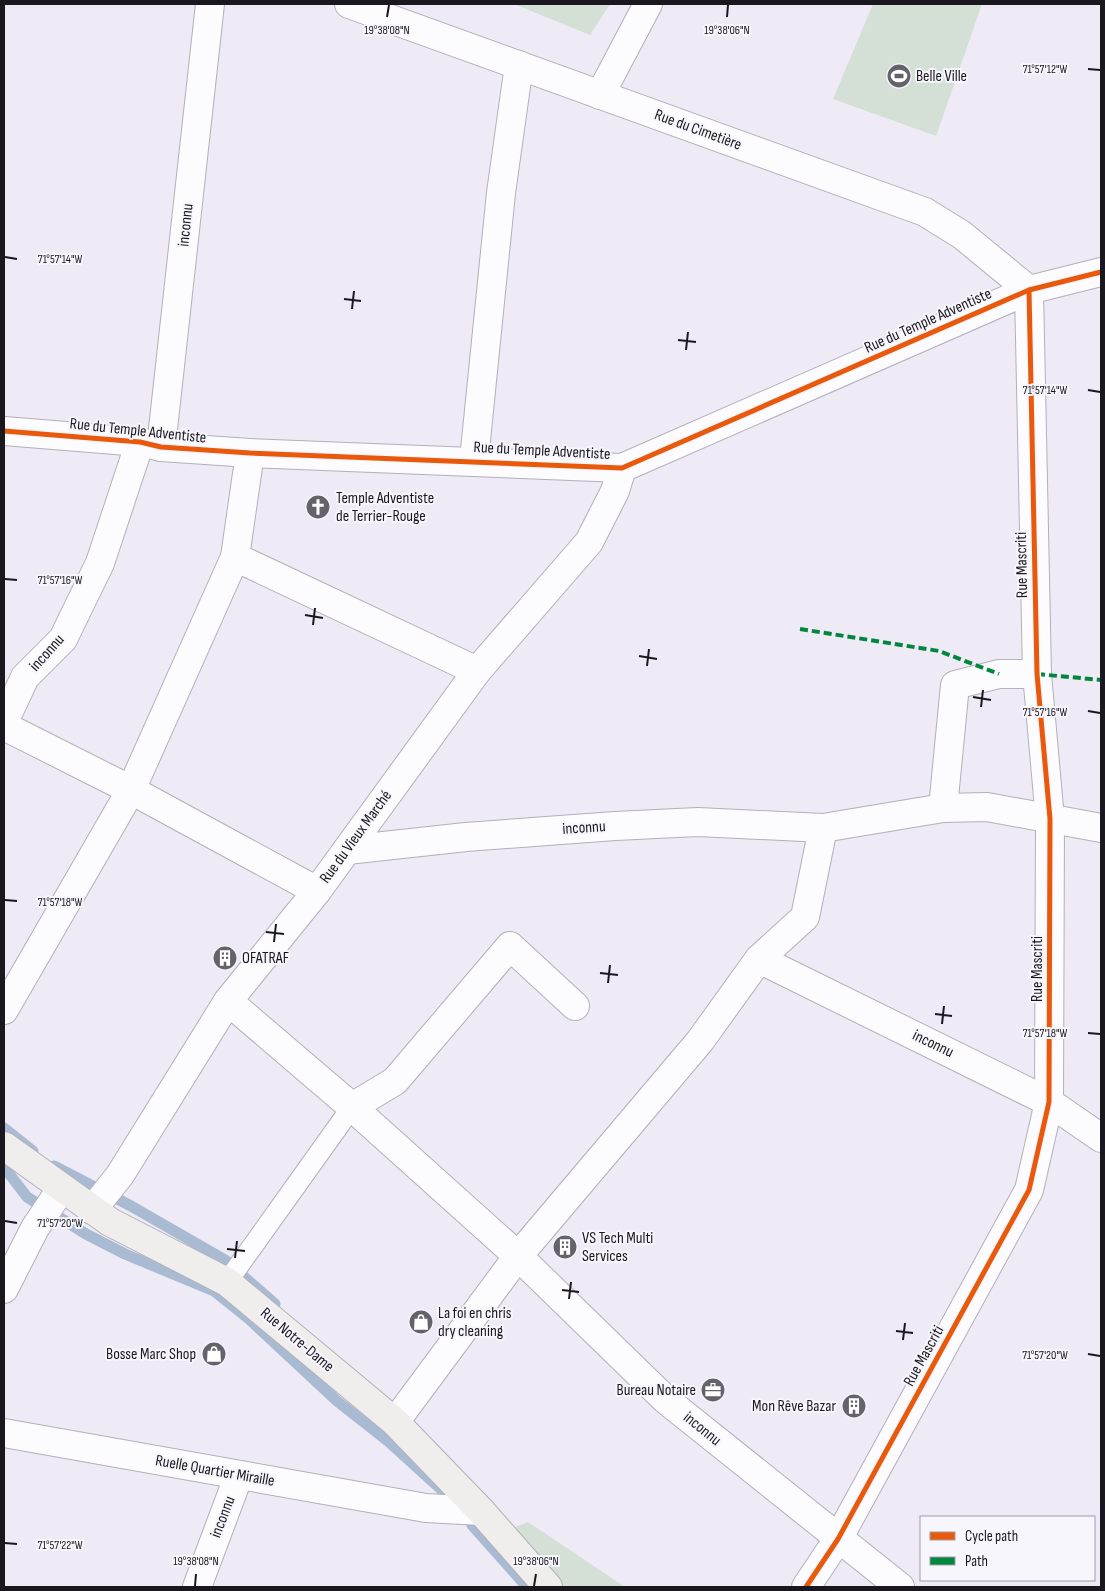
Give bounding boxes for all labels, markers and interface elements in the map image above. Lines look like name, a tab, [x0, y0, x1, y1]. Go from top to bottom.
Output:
text: 19°38'08"N	[364, 23, 410, 38]
text: 19°38'06"N	[704, 23, 750, 38]
text: 71°57'12"W	[1023, 62, 1067, 77]
sports icon: Belle Ville	[886, 63, 912, 89]
place label: Belle Ville	[916, 67, 967, 86]
street label: Rue du Cimetière	[652, 105, 744, 155]
street label: inconnu	[174, 203, 198, 247]
text: 71°57'14"W	[38, 252, 82, 267]
street label: Rue du Temple Adventiste	[861, 284, 995, 358]
text: 71°57'14"W	[1023, 383, 1067, 398]
street label: Rue du Temple Adventiste	[69, 414, 207, 448]
street label: Rue du Temple Adventiste	[473, 438, 611, 464]
place label: Temple Adventiste de Terrier-Rouge	[336, 489, 434, 526]
church icon: Temple Adventiste de Terrier-Rouge	[305, 494, 331, 520]
street label: Rue Mascriti	[1012, 532, 1032, 598]
text: 71°57'16"W	[38, 573, 83, 588]
street label: inconnu	[25, 631, 69, 675]
text: 71°57'16"W	[1023, 705, 1068, 720]
street label: Rue du Vieux Marché	[316, 787, 396, 887]
street label: inconnu	[562, 817, 606, 839]
text: 71°57'18"W	[38, 895, 82, 910]
street label: Rue Mascriti	[1028, 936, 1047, 1002]
building icon: OFATRAF	[212, 945, 238, 971]
place label: OFATRAF	[242, 949, 289, 968]
street label: inconnu	[909, 1026, 957, 1062]
text: 71°57'18"W	[1023, 1026, 1067, 1041]
text: 71°57'20"W	[37, 1216, 83, 1231]
place label: VS Tech Multi Services	[582, 1229, 653, 1266]
building icon: VS Tech Multi Services	[552, 1234, 578, 1260]
street label: Rue Notre-Dame	[256, 1304, 338, 1376]
place label: La foi en chris dry cleaning	[438, 1304, 512, 1341]
shop icon: La foi en chris dry cleaning	[408, 1309, 434, 1335]
street label: Rue Mascriti	[900, 1322, 948, 1390]
shop icon: Bosse Marc Shop	[201, 1341, 227, 1367]
place label: Bosse Marc Shop	[106, 1345, 196, 1364]
text: 71°57'20"W	[1022, 1348, 1068, 1363]
office icon: Bureau Notaire	[700, 1377, 726, 1403]
place label: Bureau Notaire	[617, 1381, 696, 1400]
building icon: Mon Rêve Bazar	[841, 1393, 867, 1419]
place label: Mon Rêve Bazar	[752, 1397, 836, 1416]
street label: inconnu	[679, 1408, 725, 1450]
street label: Ruelle Quartier Miraille	[154, 1451, 276, 1491]
street label: inconnu	[206, 1493, 240, 1541]
legend	[920, 1516, 1095, 1581]
text: Cycle path	[965, 1527, 1018, 1546]
text: 71°57'22"W	[37, 1538, 83, 1553]
text: Path	[965, 1552, 988, 1571]
text: 19°38'08"N	[173, 1554, 219, 1569]
text: 19°38'06"N	[513, 1554, 559, 1569]

